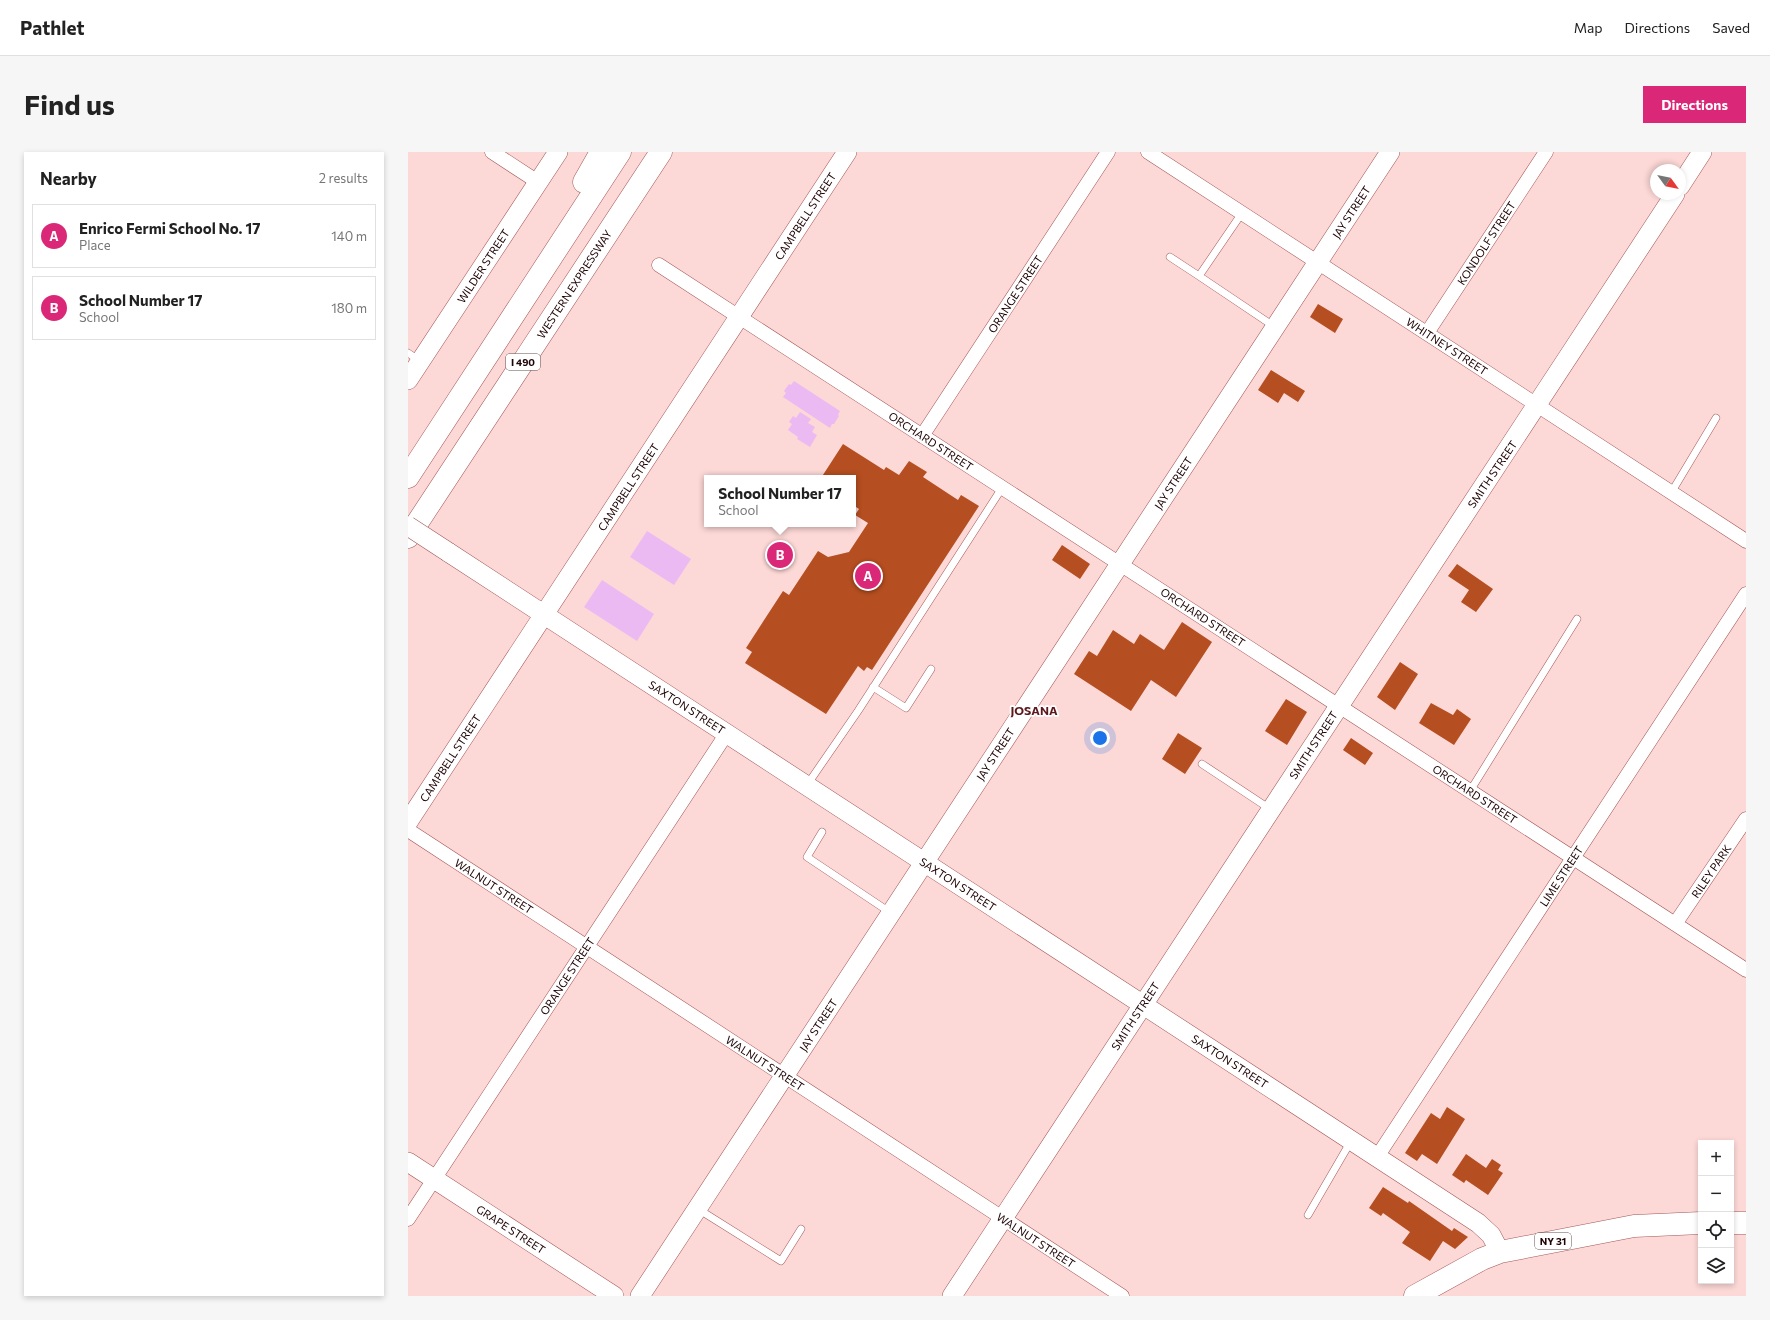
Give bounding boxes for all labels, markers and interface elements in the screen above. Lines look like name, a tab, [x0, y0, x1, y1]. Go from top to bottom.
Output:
text: Pathlet	[20, 16, 85, 39]
text: Map	[1574, 19, 1603, 36]
text: Directions	[1625, 19, 1690, 36]
text: Saved	[1712, 19, 1750, 36]
button: Directions	[1643, 86, 1746, 123]
text: Find us	[24, 87, 115, 121]
north arrow	[1650, 164, 1686, 200]
text: Nearby	[40, 168, 97, 189]
text: 2 results	[319, 170, 368, 186]
street label: CAMPBELL STREET	[772, 170, 838, 262]
street label: JAY STREET	[1329, 183, 1374, 241]
street label: KONDOLF STREET	[1454, 199, 1518, 287]
text: Enrico Fermi School No. 17	[79, 219, 260, 237]
street label: WILDER STREET	[454, 227, 512, 305]
street label: WESTERN EXPRESSWAY	[534, 227, 614, 341]
text: A	[49, 228, 59, 244]
text: 140 m	[331, 228, 367, 244]
text: Place	[79, 237, 111, 253]
street label: ORANGE STREET	[985, 253, 1045, 335]
text: School Number 17	[79, 291, 203, 309]
text: B	[50, 300, 58, 316]
text: 180 m	[331, 300, 367, 316]
text: School	[79, 309, 119, 325]
street label: WHITNEY STREET	[1404, 315, 1490, 377]
road number: I 490	[506, 354, 540, 370]
street label: ORCHARD STREET	[886, 409, 976, 473]
street label: SMITH STREET	[1465, 438, 1519, 510]
street label: CAMPBELL STREET	[595, 441, 661, 533]
street label: JAY STREET	[1151, 454, 1196, 512]
popup	[704, 475, 856, 527]
text: School Number 17	[718, 484, 842, 502]
text: School	[718, 502, 759, 518]
pin: B	[767, 540, 793, 570]
pin: A	[855, 561, 881, 591]
street label: ORCHARD STREET	[1158, 585, 1248, 649]
street label: SAXTON STREET	[646, 677, 728, 737]
district label: JOSANA	[1010, 703, 1058, 718]
street label: SMITH STREET	[1286, 709, 1340, 781]
street label: CAMPBELL STREET	[417, 712, 483, 804]
street label: JAY STREET	[973, 725, 1018, 783]
your location	[1090, 728, 1110, 748]
street label: ORCHARD STREET	[1430, 762, 1520, 826]
street label: RILEY PARK	[1688, 841, 1734, 900]
street label: LIME STREET	[1537, 843, 1585, 909]
street label: SAXTON STREET	[917, 854, 999, 914]
street label: WALNUT STREET	[452, 856, 536, 916]
street label: ORANGE STREET	[537, 935, 597, 1017]
street label: SMITH STREET	[1108, 980, 1162, 1052]
street label: JAY STREET	[796, 996, 841, 1054]
street label: SAXTON STREET	[1189, 1031, 1271, 1091]
street label: WALNUT STREET	[723, 1033, 807, 1093]
map controls	[1698, 1140, 1734, 1284]
button: +	[1698, 1140, 1734, 1176]
button: −	[1698, 1176, 1734, 1212]
street label: GRAPE STREET	[474, 1202, 548, 1256]
street label: WALNUT STREET	[994, 1210, 1078, 1270]
button: locate	[1698, 1212, 1734, 1248]
road number: NY 31	[1535, 1233, 1571, 1249]
button: layers	[1698, 1248, 1734, 1284]

